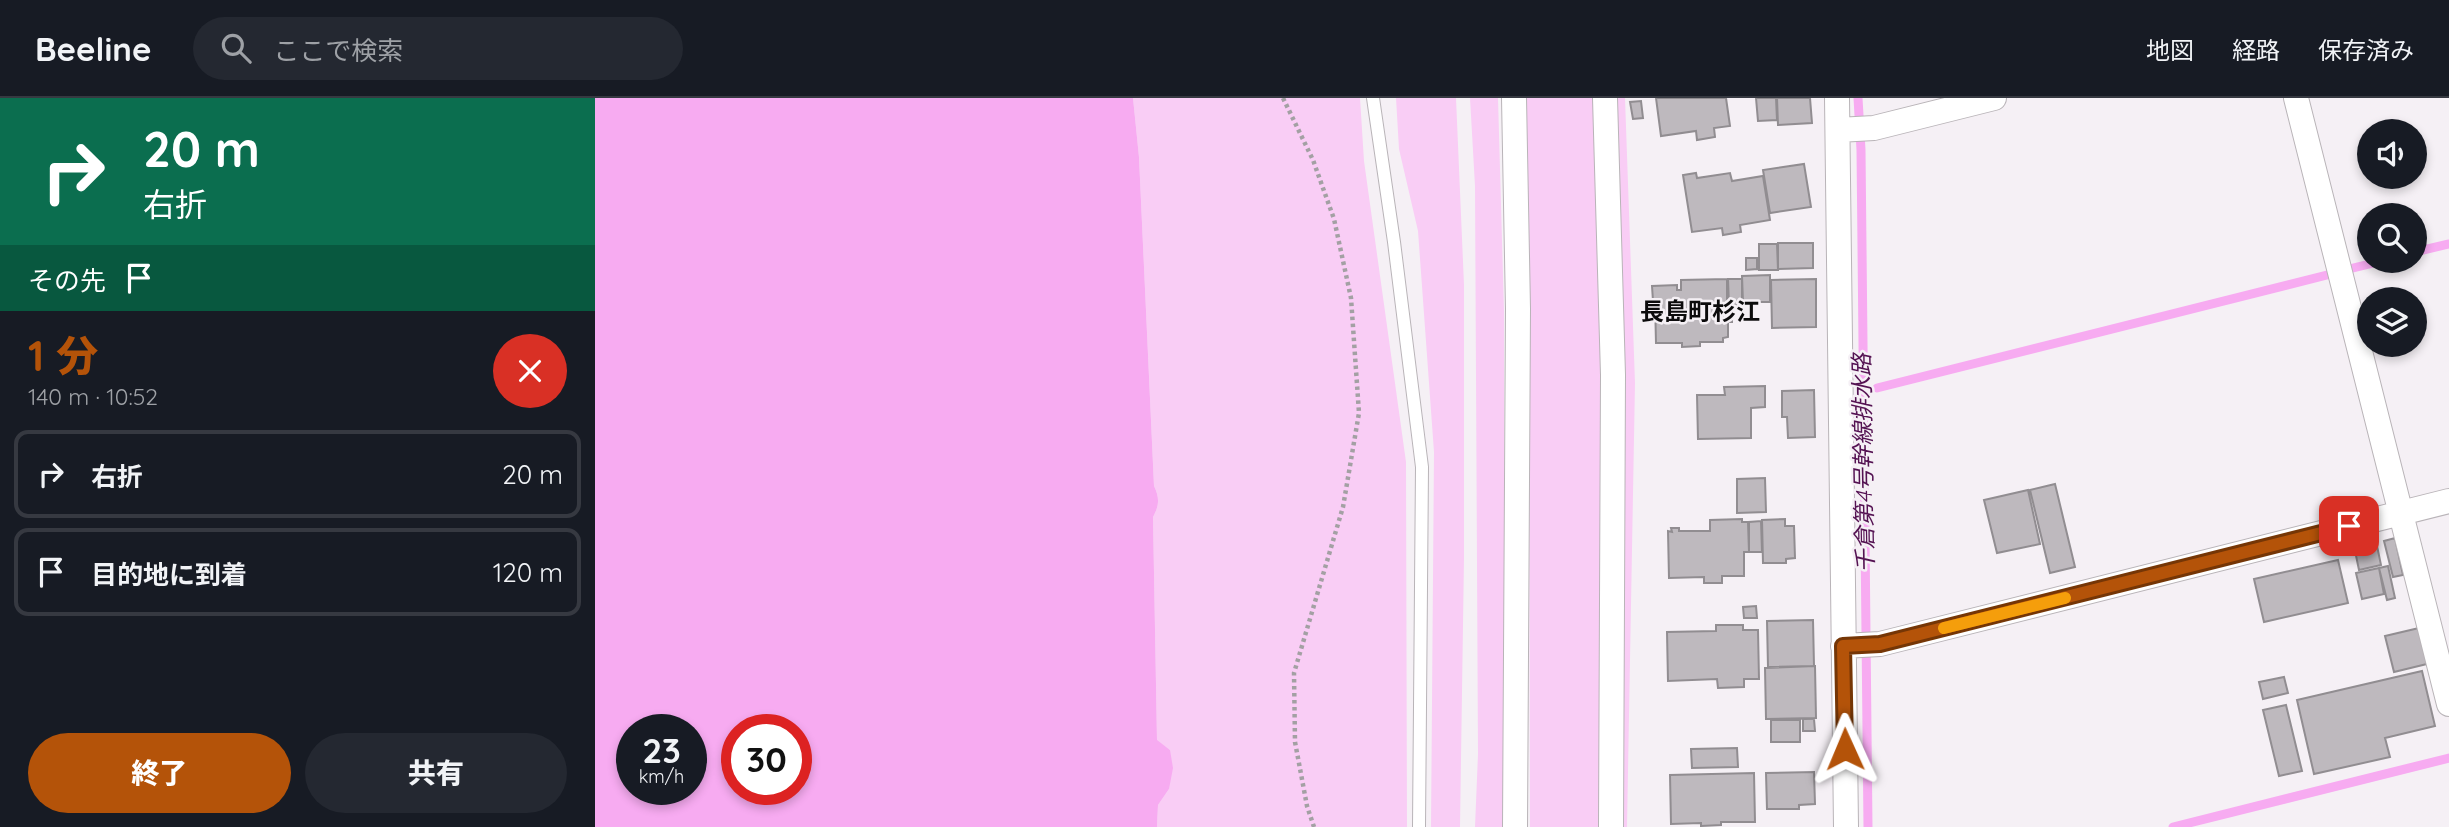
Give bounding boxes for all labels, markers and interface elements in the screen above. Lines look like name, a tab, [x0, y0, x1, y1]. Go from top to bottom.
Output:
search box	[193, 17, 683, 80]
text: Beeline	[35, 28, 151, 69]
icon: search	[217, 29, 255, 67]
text: ここで検索	[273, 34, 403, 67]
text: 地図	[2146, 35, 2194, 65]
text: 経路	[2232, 35, 2280, 65]
text: 保存済み	[2318, 35, 2414, 65]
text: 20 m	[143, 118, 260, 179]
map controls	[2357, 119, 2427, 357]
button: sound	[2357, 119, 2427, 189]
icon: right	[28, 126, 119, 217]
text: 右折	[143, 184, 207, 224]
button: search	[2357, 203, 2427, 273]
icon: arrive	[120, 259, 158, 297]
text: その先	[28, 264, 106, 297]
button: layers	[2357, 287, 2427, 357]
district label: 長島町杉江	[1640, 296, 1760, 326]
text: 1 分	[28, 329, 98, 382]
button: close	[493, 334, 567, 408]
water label: 千倉第4号幹線排水路	[1847, 351, 1879, 573]
text: 140 m · 10:52	[28, 382, 158, 411]
icon: right	[32, 455, 70, 493]
text: 20 m	[502, 458, 563, 491]
text: 右折	[91, 460, 143, 493]
pin	[2319, 496, 2379, 556]
icon: arrive	[2330, 507, 2368, 545]
icon: arrive	[32, 553, 70, 591]
text: 120 m	[493, 556, 563, 589]
text: 目的地に到着	[91, 558, 247, 591]
position arrow	[1808, 712, 1882, 786]
speed limit sign: 30	[721, 714, 812, 805]
text: 23	[642, 728, 681, 772]
button: 終了	[28, 733, 291, 813]
button: 共有	[305, 733, 567, 813]
text: km/h	[639, 765, 684, 788]

